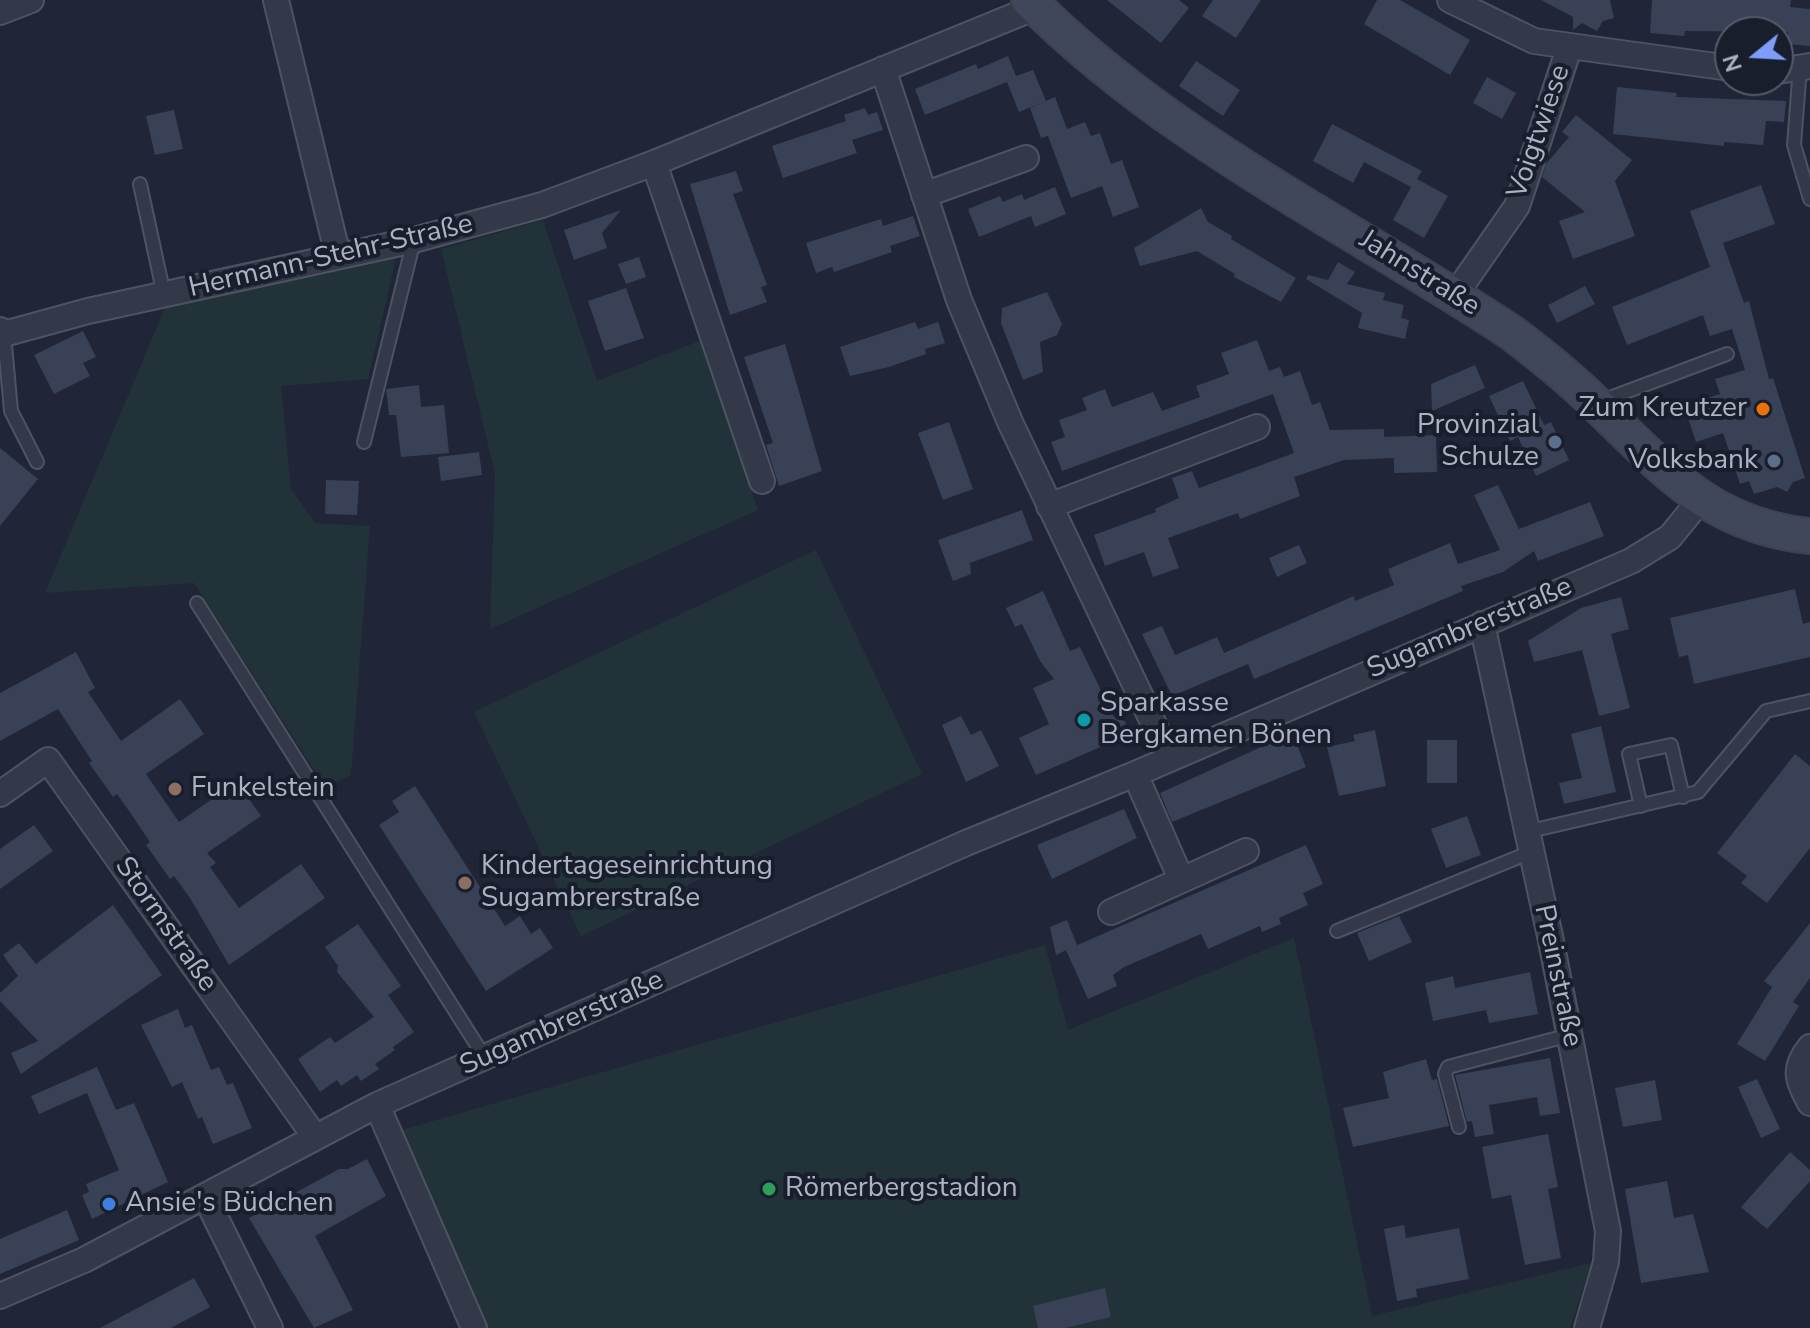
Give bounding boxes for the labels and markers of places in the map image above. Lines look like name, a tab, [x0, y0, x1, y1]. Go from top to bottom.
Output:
place label: Zum Kreutzer	[1579, 392, 1747, 426]
marker: Zum Kreutzer	[1754, 400, 1772, 418]
place label: Provinzial Schulze	[1417, 409, 1539, 475]
marker: Provinzial Schulze	[1546, 433, 1564, 451]
place label: Volksbank	[1628, 444, 1758, 478]
marker: Volksbank	[1765, 452, 1783, 470]
place label: Sparkasse Bergkamen Bönen	[1100, 687, 1332, 753]
marker: Sparkasse Bergkamen Bönen	[1075, 711, 1093, 729]
place label: Funkelstein	[191, 772, 335, 806]
marker: Funkelstein	[166, 780, 184, 798]
place label: Kindertageseinrichtung Sugambrerstraße	[481, 850, 773, 916]
marker: Kindertageseinrichtung Sugambrerstraße	[456, 874, 474, 892]
place label: Römerbergstadion	[785, 1172, 1018, 1206]
marker: Römerbergstadion	[760, 1180, 778, 1198]
place label: Ansie's Büdchen	[125, 1187, 334, 1221]
marker: Ansie's Büdchen	[100, 1195, 118, 1213]

